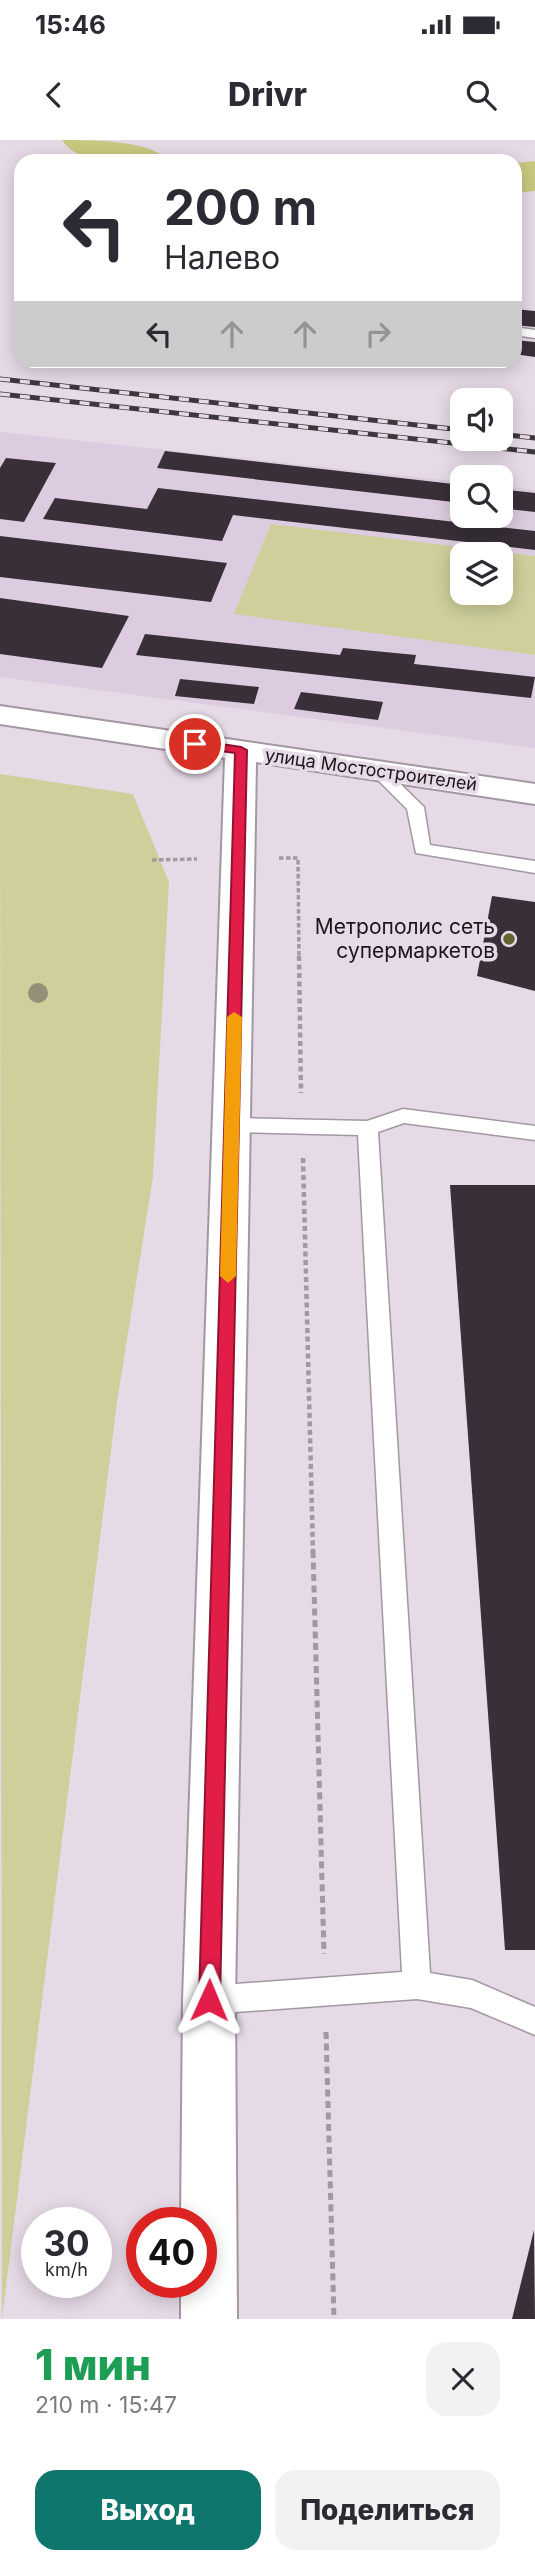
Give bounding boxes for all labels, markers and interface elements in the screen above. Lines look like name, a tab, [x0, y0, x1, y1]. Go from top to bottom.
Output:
text: 15:46	[35, 9, 106, 40]
text: Drivr	[228, 75, 307, 114]
icon: back	[35, 76, 73, 114]
icon: search	[462, 76, 500, 114]
text: 200 m	[164, 178, 317, 237]
icon: left	[49, 182, 140, 273]
text: Налево	[164, 238, 280, 277]
icon: left	[140, 315, 178, 353]
icon: ahead	[213, 315, 251, 353]
icon: ahead	[286, 315, 324, 353]
icon: right	[359, 315, 397, 353]
map controls	[450, 388, 513, 605]
button: sound	[450, 388, 513, 451]
button: search	[450, 465, 513, 528]
button: layers	[450, 542, 513, 605]
pin	[165, 714, 225, 774]
icon: arrive	[176, 725, 214, 763]
street label: улица Мостостроителей	[264, 744, 478, 795]
place label: Метрополис cеть супермаркетов	[315, 914, 495, 963]
marker: Метрополис cеть супермаркетов	[501, 931, 517, 947]
position arrow	[172, 1963, 246, 2037]
speed limit sign: 40	[126, 2207, 217, 2298]
text: 30	[43, 2222, 90, 2264]
text: km/h	[45, 2259, 88, 2280]
text: 1 мин	[35, 2339, 151, 2390]
button: close	[426, 2342, 500, 2416]
text: 210 m · 15:47	[35, 2391, 177, 2419]
button: Выход	[35, 2470, 261, 2550]
button: Поделиться	[275, 2470, 500, 2550]

